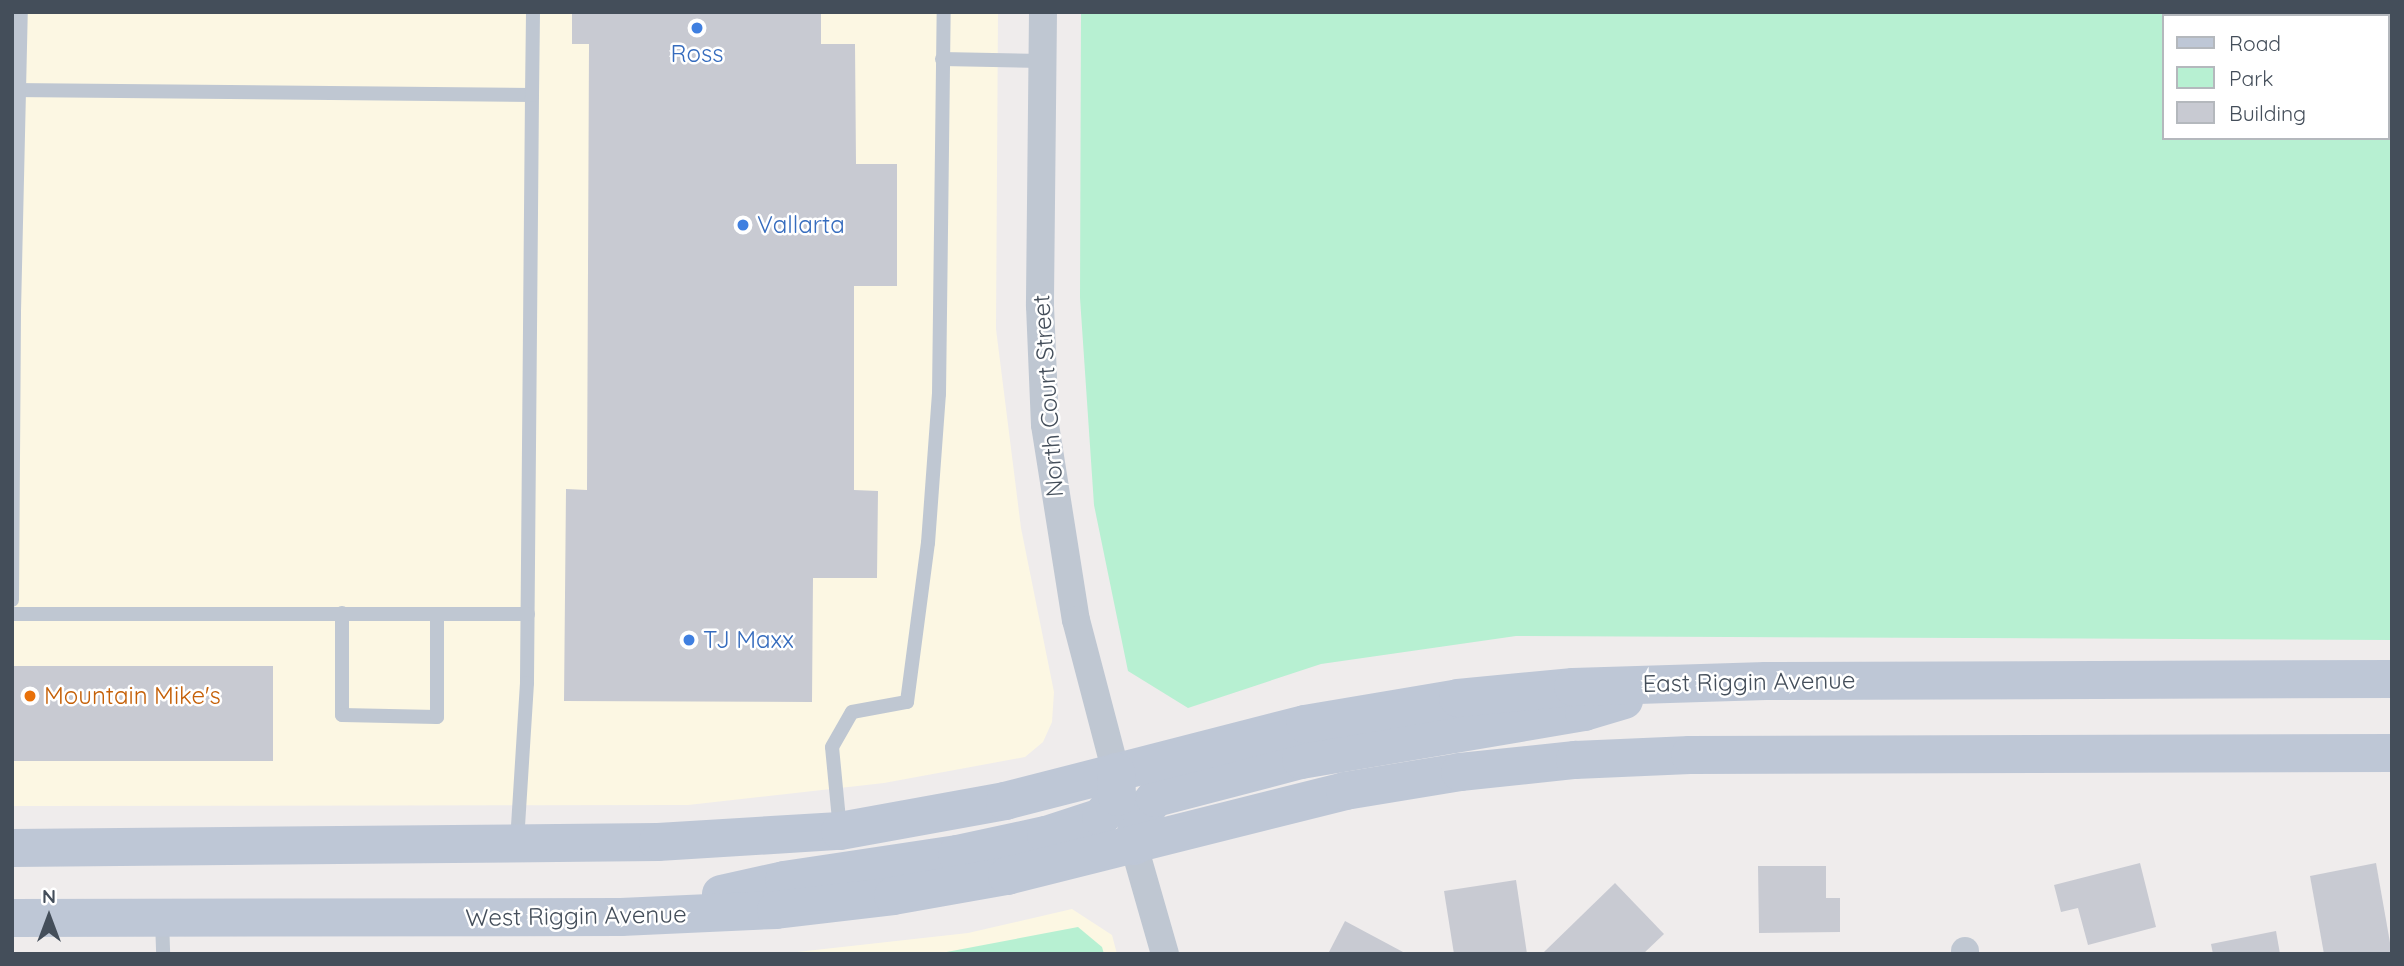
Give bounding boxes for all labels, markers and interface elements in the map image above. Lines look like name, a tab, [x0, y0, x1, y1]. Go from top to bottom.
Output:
legend	[2162, 14, 2390, 140]
marker: Ross	[689, 20, 705, 36]
text: Road	[2229, 30, 2281, 56]
place label: Ross	[671, 40, 723, 68]
text: Park	[2229, 65, 2273, 91]
text: Building	[2229, 100, 2306, 126]
place label: Vallarta	[757, 211, 845, 239]
marker: Vallarta	[735, 217, 751, 233]
street label: North Court Street	[1027, 294, 1069, 498]
place label: TJ Maxx	[703, 626, 794, 654]
marker: TJ Maxx	[681, 632, 697, 648]
street label: East Riggin Avenue	[1642, 666, 1856, 698]
place label: Mountain Mike's	[44, 682, 221, 710]
marker: Mountain Mike's	[22, 688, 38, 704]
north arrow	[14, 882, 84, 952]
text: N	[42, 884, 56, 908]
street label: West Riggin Avenue	[465, 900, 687, 932]

